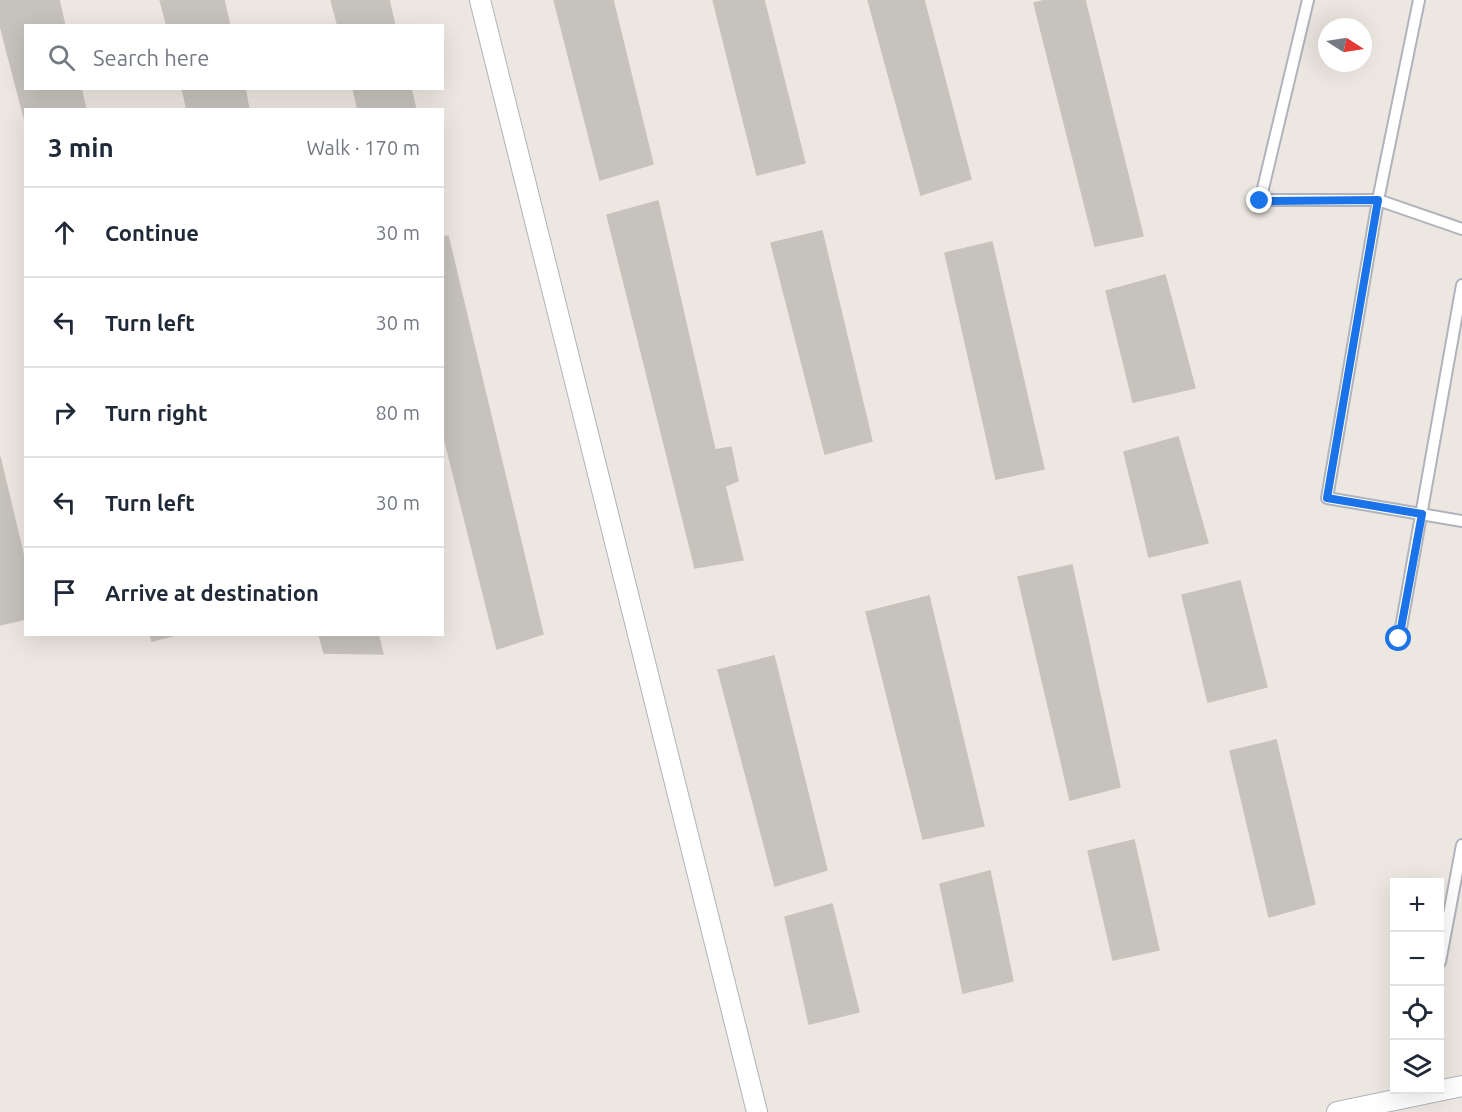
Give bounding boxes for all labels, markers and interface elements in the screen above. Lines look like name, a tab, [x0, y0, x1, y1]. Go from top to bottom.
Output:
north arrow	[1318, 18, 1372, 72]
search box	[24, 24, 444, 90]
icon: search	[45, 41, 78, 74]
text: Search here	[93, 45, 209, 70]
text: 3 min	[48, 133, 114, 162]
text: Walk · 170 m	[307, 136, 420, 159]
route end	[1246, 187, 1272, 213]
icon: ahead	[48, 216, 81, 249]
text: Continue	[105, 220, 199, 245]
text: 30 m	[376, 221, 420, 244]
icon: left	[48, 306, 81, 339]
text: Turn left	[105, 310, 195, 335]
text: 30 m	[376, 311, 420, 334]
icon: right	[48, 396, 81, 429]
text: Turn right	[105, 400, 207, 425]
text: 80 m	[376, 401, 420, 424]
icon: left	[48, 486, 81, 519]
text: Turn left	[105, 490, 195, 515]
text: 30 m	[376, 491, 420, 514]
icon: arrive	[48, 576, 81, 609]
text: Arrive at destination	[105, 580, 319, 605]
route start	[1385, 625, 1411, 651]
map controls	[1390, 878, 1444, 1094]
button: +	[1390, 878, 1444, 932]
button: −	[1390, 932, 1444, 986]
button: locate	[1390, 986, 1444, 1040]
button: layers	[1390, 1040, 1444, 1094]

